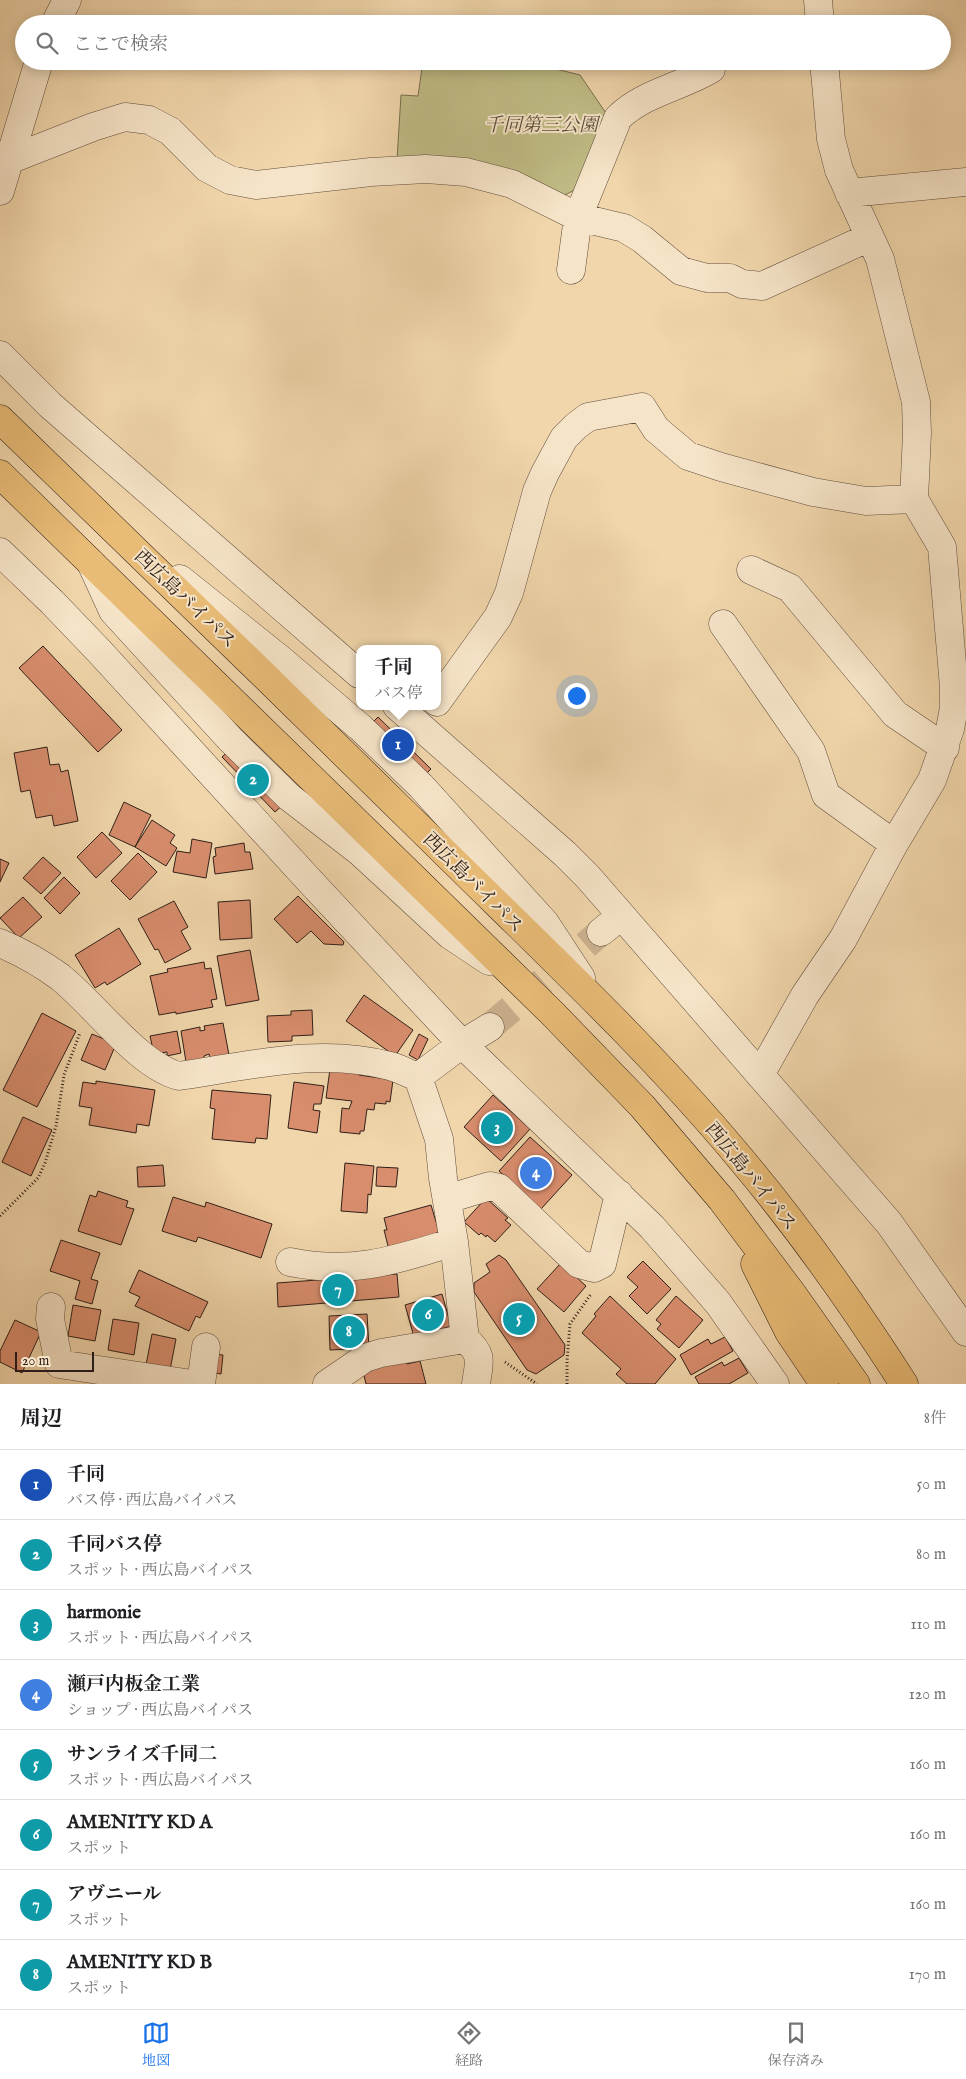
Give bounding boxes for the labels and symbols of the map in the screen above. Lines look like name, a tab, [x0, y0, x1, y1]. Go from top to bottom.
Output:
park label: 千同第三公園	[484, 114, 601, 138]
street label: 西広島バイパス	[129, 545, 241, 654]
your location	[564, 683, 590, 709]
pin: 1	[382, 726, 414, 764]
pin: 2	[237, 761, 269, 799]
street label: 西広島バイパス	[417, 828, 528, 939]
pin: 3	[481, 1109, 513, 1147]
street label: 西広島バイパス	[699, 1118, 802, 1236]
pin: 4	[520, 1154, 552, 1192]
pin: 7	[322, 1271, 354, 1309]
pin: 6	[412, 1296, 444, 1334]
pin: 5	[503, 1300, 535, 1338]
pin: 8	[333, 1313, 365, 1351]
scale bar	[15, 1349, 94, 1372]

